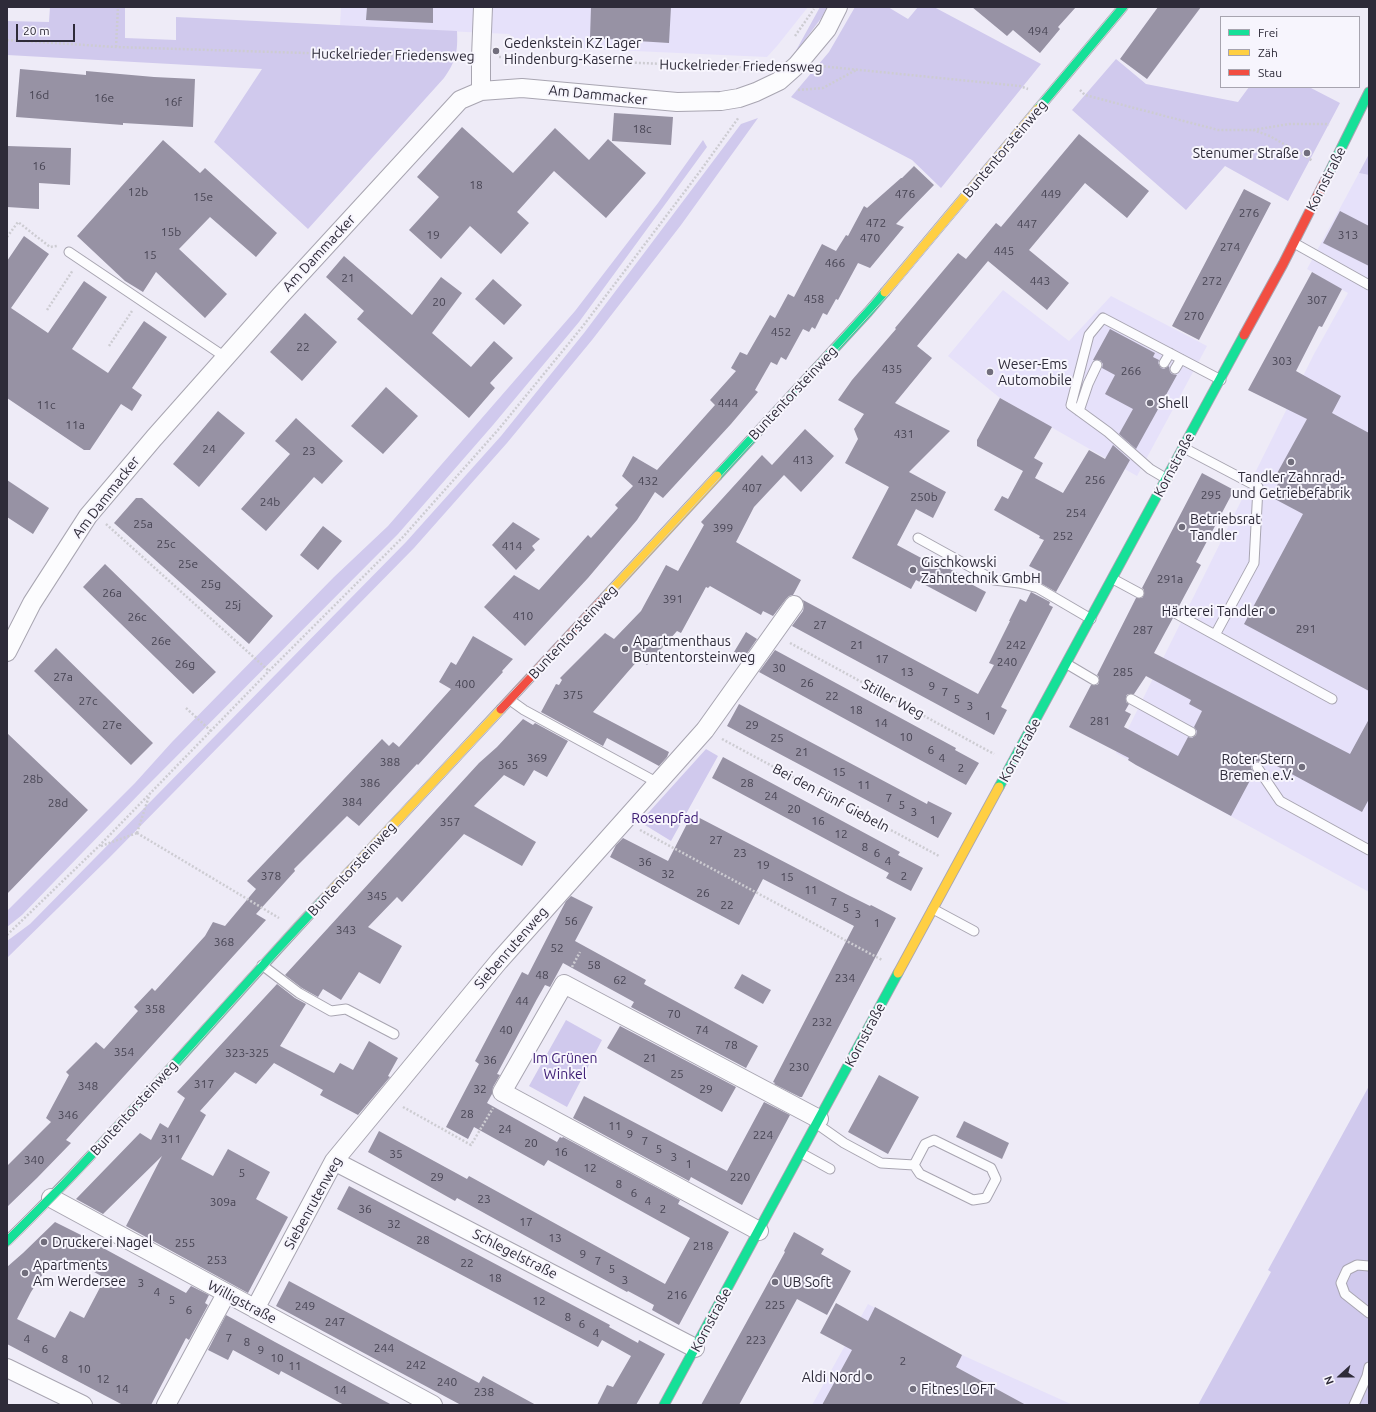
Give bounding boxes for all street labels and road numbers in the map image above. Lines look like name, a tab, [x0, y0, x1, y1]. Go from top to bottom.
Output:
street label: Huckelrieder Friedensweg	[311, 45, 475, 65]
street label: Huckelrieder Friedensweg	[659, 56, 823, 76]
street label: Am Dammacker	[548, 81, 648, 109]
street label: Buntentorsteinweg	[959, 97, 1051, 201]
street label: Kornstraße	[1303, 144, 1349, 214]
street label: Am Dammacker	[279, 211, 359, 295]
street label: Buntentorsteinweg	[745, 343, 841, 443]
street label: Kornstraße	[1150, 430, 1198, 500]
street label: Am Dammacker	[69, 453, 143, 541]
street label: Buntentorsteinweg	[525, 582, 621, 682]
street label: Stiller Weg	[859, 676, 927, 722]
street label: Kornstraße	[996, 715, 1044, 785]
street label: Bei den Fünf Giebeln	[770, 760, 892, 836]
street label: Buntentorsteinweg	[304, 819, 400, 919]
street label: Siebenrutenweg	[471, 903, 551, 993]
street label: Kornstraße	[841, 1000, 889, 1070]
street label: Buntentorsteinweg	[87, 1057, 181, 1159]
street label: Siebenrutenweg	[281, 1154, 345, 1252]
street label: Schlegelstraße	[470, 1225, 560, 1283]
street label: Willigstraße	[205, 1277, 279, 1327]
street label: Kornstraße	[687, 1285, 735, 1355]

